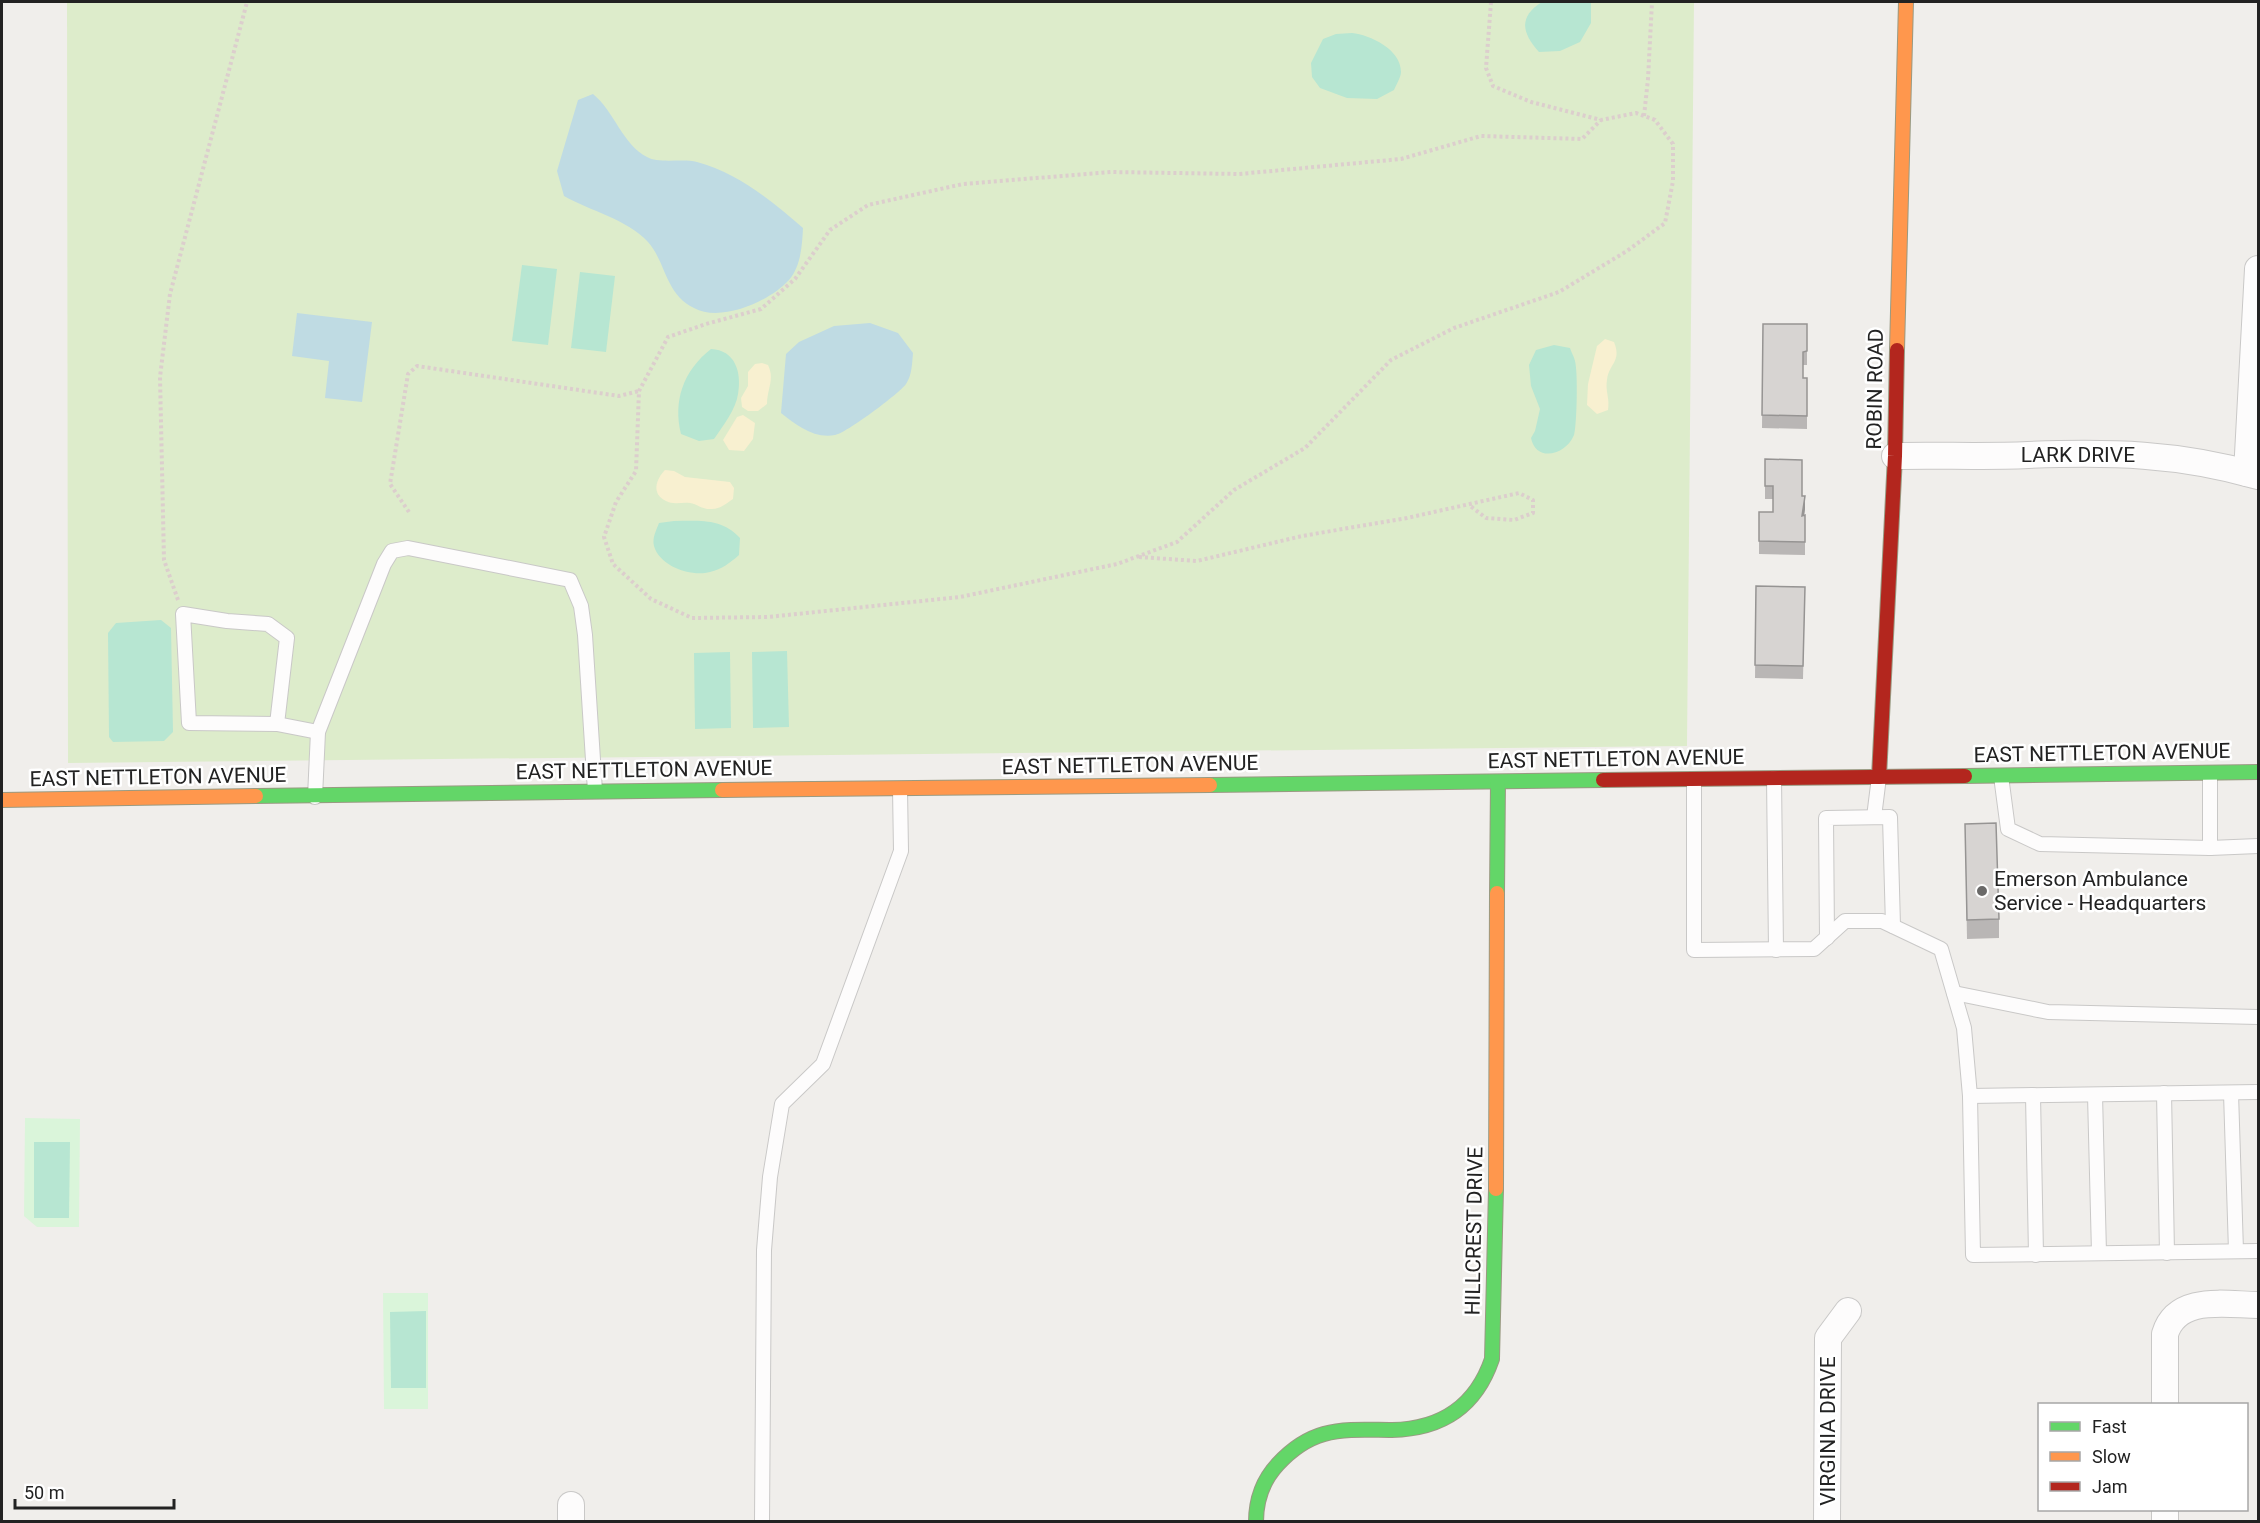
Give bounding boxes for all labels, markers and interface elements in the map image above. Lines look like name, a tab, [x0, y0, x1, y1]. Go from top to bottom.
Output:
street label: ROBIN ROAD	[1862, 328, 1888, 450]
street label: LARK DRIVE	[2021, 443, 2135, 467]
street label: EAST NETTLETON AVENUE	[1973, 739, 2231, 767]
street label: EAST NETTLETON AVENUE	[1487, 745, 1745, 773]
street label: EAST NETTLETON AVENUE	[1001, 751, 1259, 779]
street label: EAST NETTLETON AVENUE	[515, 756, 773, 784]
street label: EAST NETTLETON AVENUE	[29, 763, 287, 791]
place label: Emerson Ambulance Service - Headquarters	[1994, 867, 2206, 915]
marker: Emerson Ambulance Service - Headquarters	[1975, 884, 1989, 898]
street label: HILLCREST DRIVE	[1461, 1146, 1487, 1316]
street label: VIRGINIA DRIVE	[1816, 1356, 1840, 1506]
legend	[2038, 1403, 2248, 1511]
text: Fast	[2092, 1416, 2127, 1437]
text: Slow	[2092, 1446, 2131, 1467]
scale bar	[15, 1472, 174, 1510]
text: Jam	[2092, 1476, 2128, 1497]
text: 50 m	[24, 1482, 64, 1503]

